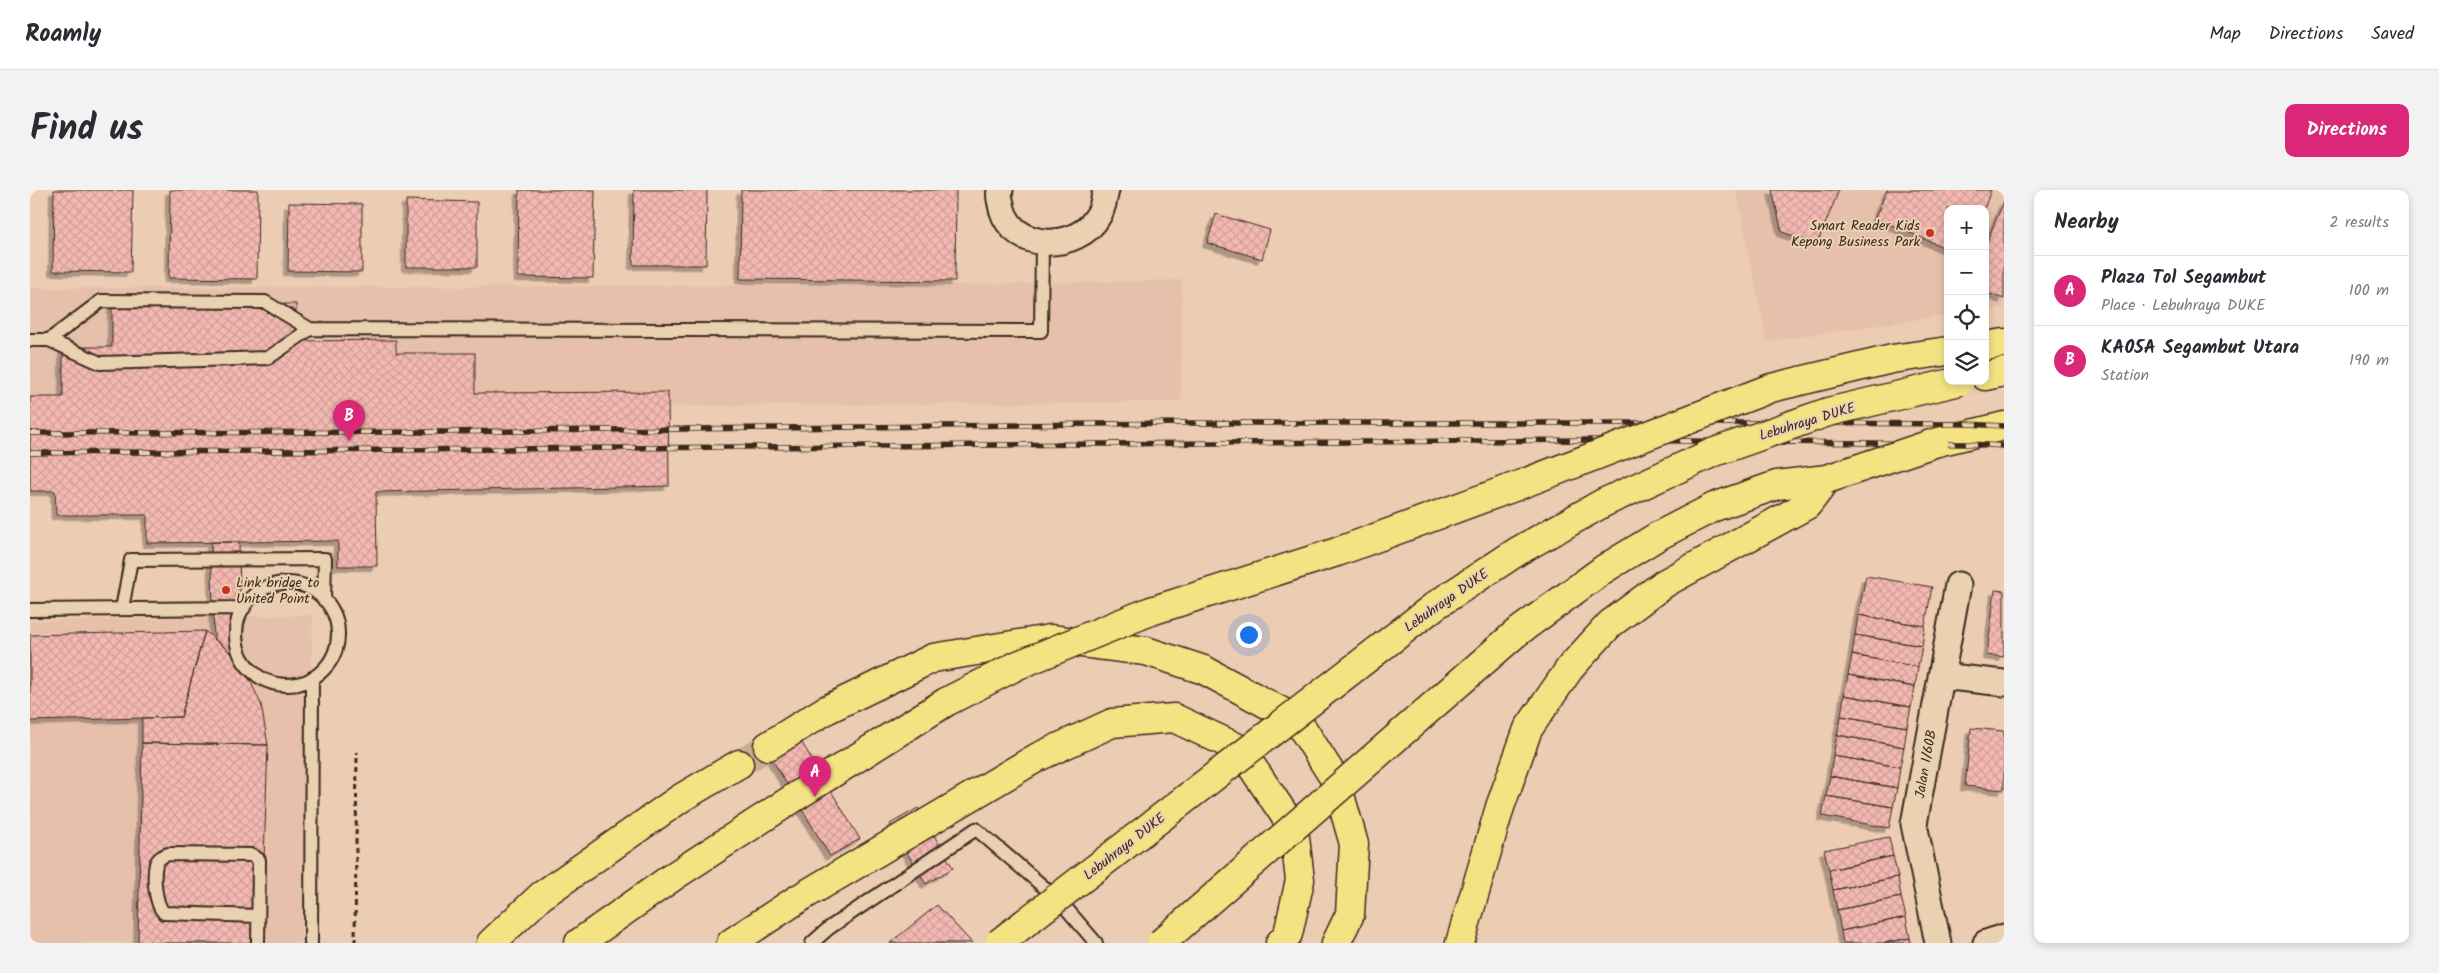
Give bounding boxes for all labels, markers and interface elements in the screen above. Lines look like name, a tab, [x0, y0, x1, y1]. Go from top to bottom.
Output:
text: Roamly	[25, 15, 101, 54]
text: Map	[2209, 20, 2241, 49]
text: Directions	[2269, 20, 2343, 49]
text: Saved	[2371, 20, 2414, 49]
text: Find us	[30, 102, 143, 158]
button: Directions	[2285, 104, 2409, 157]
map controls	[1944, 205, 1989, 385]
button: +	[1944, 205, 1989, 250]
text: Nearby	[2054, 206, 2119, 239]
text: 2 results	[2329, 210, 2389, 235]
place label: Smart Reader Kids Kepong Business Park	[1791, 215, 1920, 253]
marker: Smart Reader Kids Kepong Business Park	[1924, 227, 1936, 239]
button: −	[1944, 250, 1989, 295]
text: Plaza Tol Segambut	[2101, 263, 2266, 293]
text: A	[2065, 278, 2075, 303]
text: 100 m	[2349, 278, 2389, 303]
text: Place · Lebuhraya DUKE	[2101, 293, 2266, 318]
button: locate	[1944, 295, 1989, 340]
text: KA05A Segambut Utara	[2101, 333, 2299, 363]
button: layers	[1944, 340, 1989, 385]
text: B	[2065, 348, 2075, 373]
text: 190 m	[2349, 348, 2389, 373]
text: Station	[2101, 363, 2149, 388]
street label: Lebuhraya DUKE	[1757, 397, 1859, 447]
pin: B	[333, 400, 365, 441]
street label: Lebuhraya DUKE	[1400, 563, 1494, 638]
place label: Link bridge to United Point	[236, 572, 319, 610]
marker: Link bridge to United Point	[220, 584, 232, 596]
your location	[1236, 622, 1262, 648]
street label: Jalan 1/60B	[1909, 728, 1943, 800]
pin: A	[799, 756, 831, 797]
street label: Lebuhraya DUKE	[1079, 807, 1171, 886]

